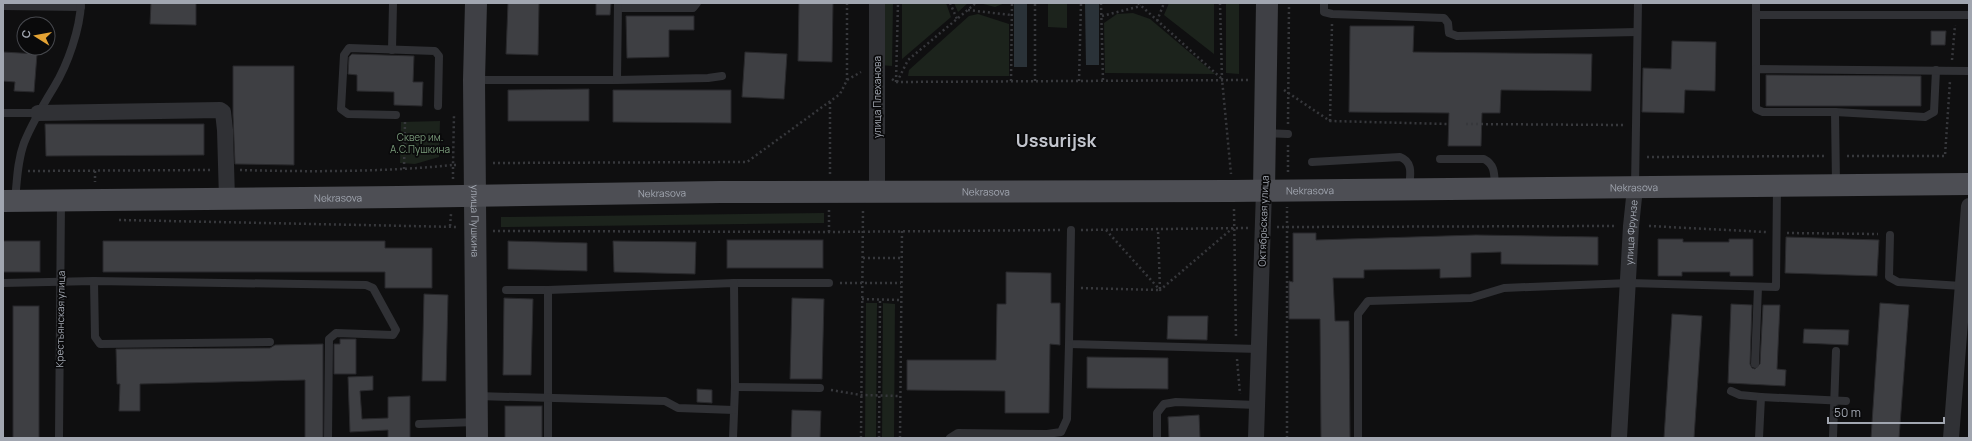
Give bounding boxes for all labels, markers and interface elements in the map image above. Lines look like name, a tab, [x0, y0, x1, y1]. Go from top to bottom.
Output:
north arrow	[16, 16, 56, 56]
text: С	[18, 29, 34, 39]
street label: улица Плеханова	[870, 56, 884, 138]
district label: Ussurijsk	[1016, 128, 1098, 152]
park label: Сквер им. А.С.Пушкина	[390, 130, 450, 156]
street label: Октябрьская улица	[1254, 175, 1272, 267]
street label: Nekrasova	[1610, 180, 1658, 194]
street label: Nekrasova	[1286, 183, 1334, 197]
street label: Nekrasova	[962, 184, 1010, 199]
street label: улица Пушкина	[468, 185, 482, 257]
street label: Nekrasova	[638, 186, 686, 200]
street label: Nekrasova	[314, 190, 362, 205]
street label: улица Фрунзе	[1622, 199, 1641, 265]
street label: Крестьянская улица	[52, 270, 68, 368]
scale bar	[1828, 399, 1944, 425]
text: 50 m	[1834, 404, 1861, 421]

